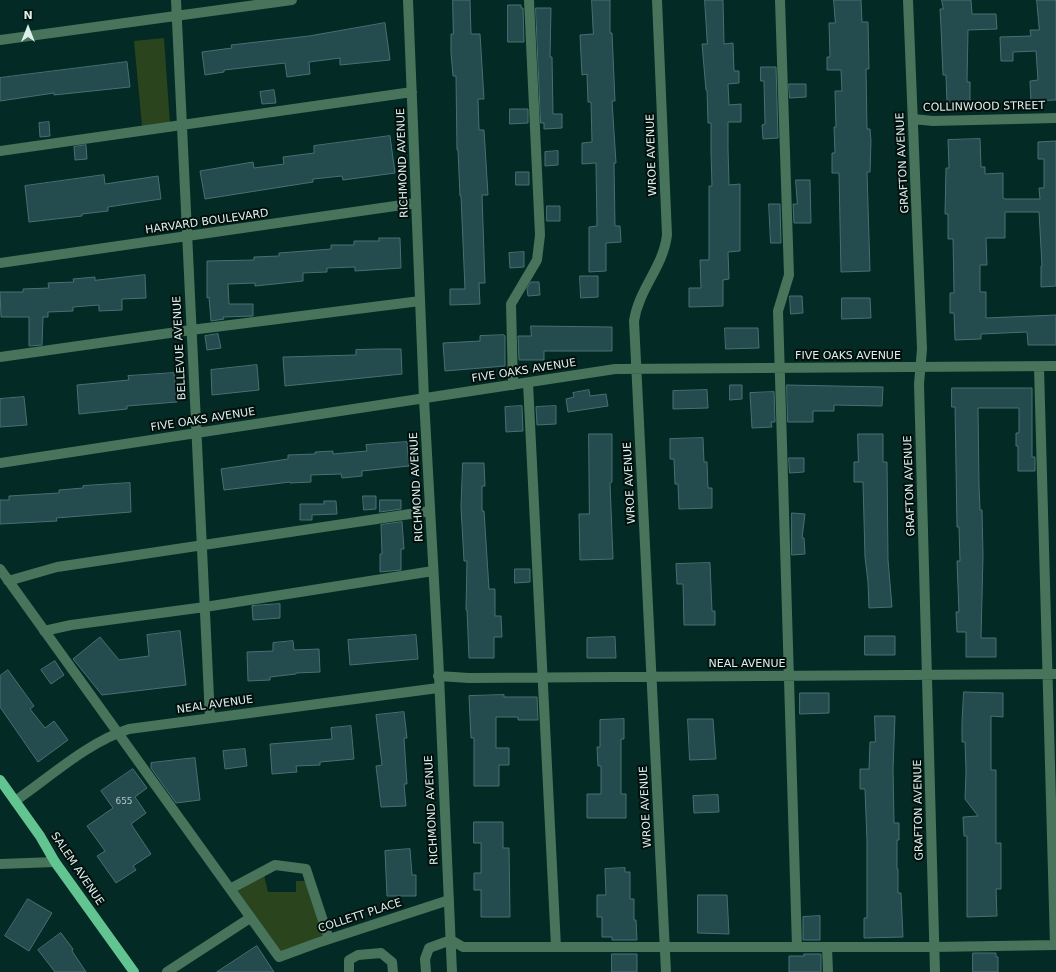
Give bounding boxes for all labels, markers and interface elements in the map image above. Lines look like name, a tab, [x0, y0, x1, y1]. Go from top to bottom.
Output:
north arrow	[8, 8, 48, 48]
text: N	[23, 9, 33, 22]
street label: COLLINWOOD STREET	[923, 99, 1045, 115]
street label: RICHMOND AVENUE	[394, 108, 412, 218]
street label: GRAFTON AVENUE	[894, 112, 912, 214]
street label: WROE AVENUE	[644, 114, 660, 196]
street label: HARVARD BOULEVARD	[144, 207, 270, 237]
street label: BELLEVUE AVENUE	[171, 296, 189, 400]
street label: FIVE OAKS AVENUE	[795, 349, 901, 363]
street label: FIVE OAKS AVENUE	[471, 356, 577, 386]
street label: FIVE OAKS AVENUE	[150, 405, 256, 435]
street label: RICHMOND AVENUE	[408, 432, 426, 542]
street label: GRAFTON AVENUE	[902, 435, 918, 537]
street label: WROE AVENUE	[621, 442, 639, 524]
street label: NEAL AVENUE	[709, 657, 785, 671]
street label: NEAL AVENUE	[176, 693, 254, 717]
street label: RICHMOND AVENUE	[423, 755, 441, 865]
street label: GRAFTON AVENUE	[912, 759, 926, 861]
street label: WROE AVENUE	[637, 766, 655, 848]
house number: 655	[115, 797, 133, 807]
street label: SALEM AVENUE	[48, 830, 106, 908]
street label: COLLETT PLACE	[316, 896, 404, 936]

